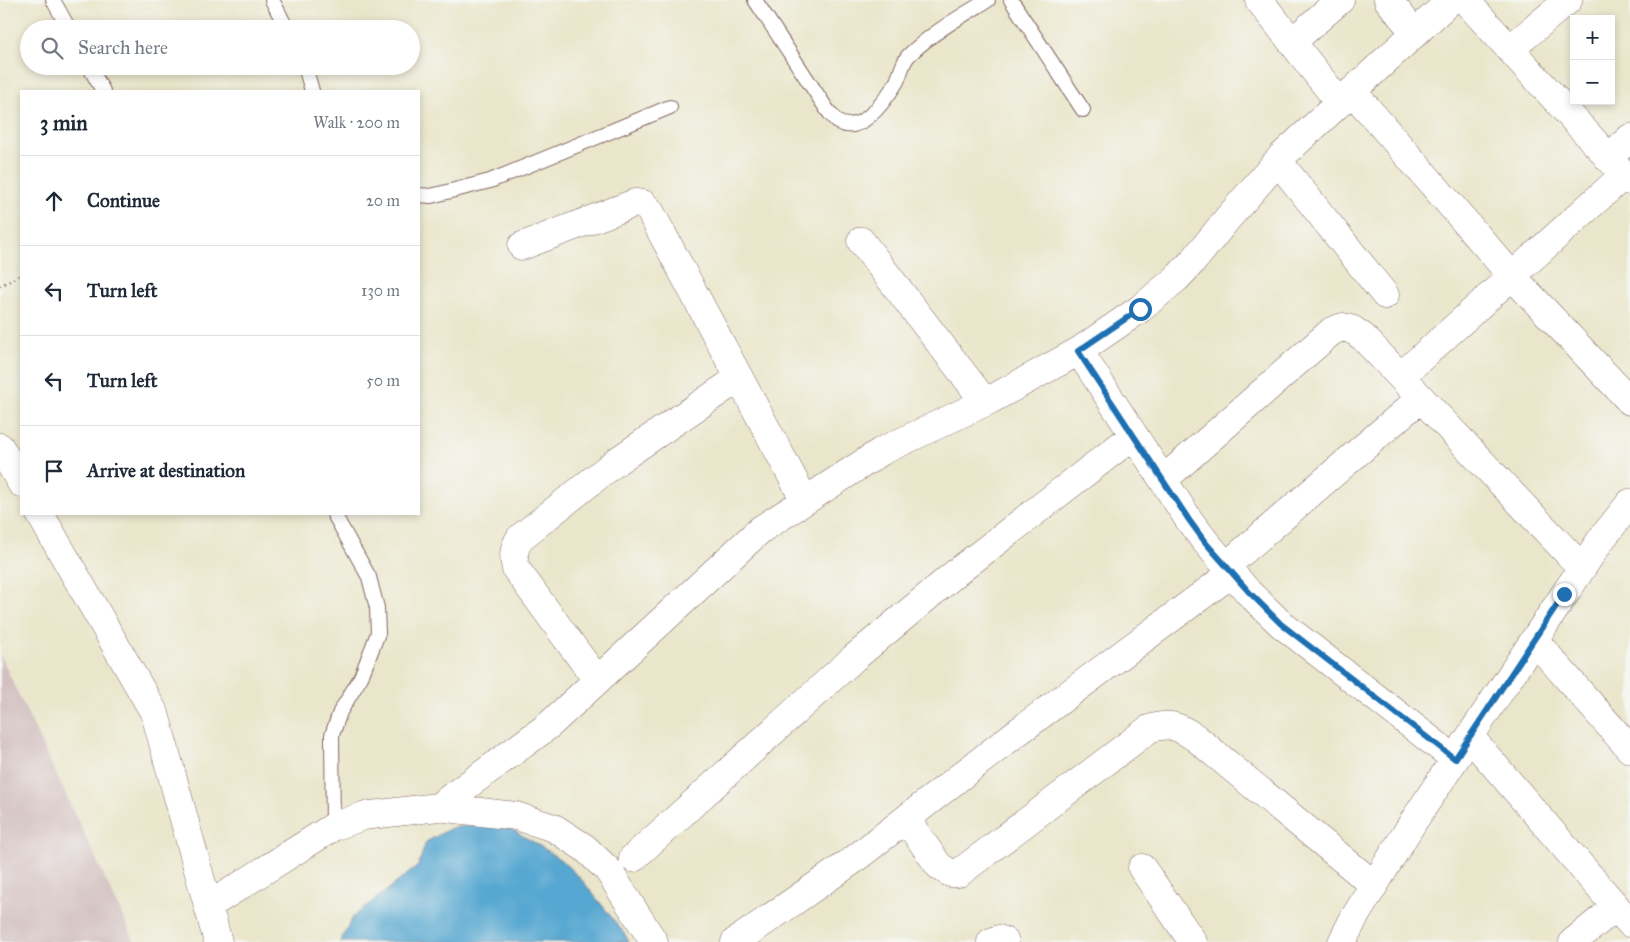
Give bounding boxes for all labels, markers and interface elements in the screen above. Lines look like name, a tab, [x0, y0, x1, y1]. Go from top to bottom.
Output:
map controls	[1570, 15, 1615, 105]
button: +	[1570, 15, 1615, 60]
search box	[20, 20, 420, 75]
icon: search	[38, 34, 66, 62]
text: Search here	[78, 36, 168, 59]
button: −	[1570, 60, 1615, 105]
text: 3 min	[40, 110, 88, 136]
text: Walk · 200 m	[313, 113, 400, 132]
icon: ahead	[40, 187, 68, 215]
text: Continue	[87, 189, 160, 212]
text: 20 m	[366, 191, 400, 210]
icon: left	[40, 277, 68, 305]
text: Turn left	[87, 279, 157, 302]
text: 130 m	[361, 281, 400, 300]
route start	[1129, 298, 1152, 321]
icon: left	[40, 367, 68, 395]
text: Turn left	[87, 369, 157, 392]
text: 50 m	[366, 371, 400, 390]
icon: arrive	[40, 457, 68, 485]
text: Arrive at destination	[87, 459, 245, 482]
route end	[1553, 583, 1576, 606]

